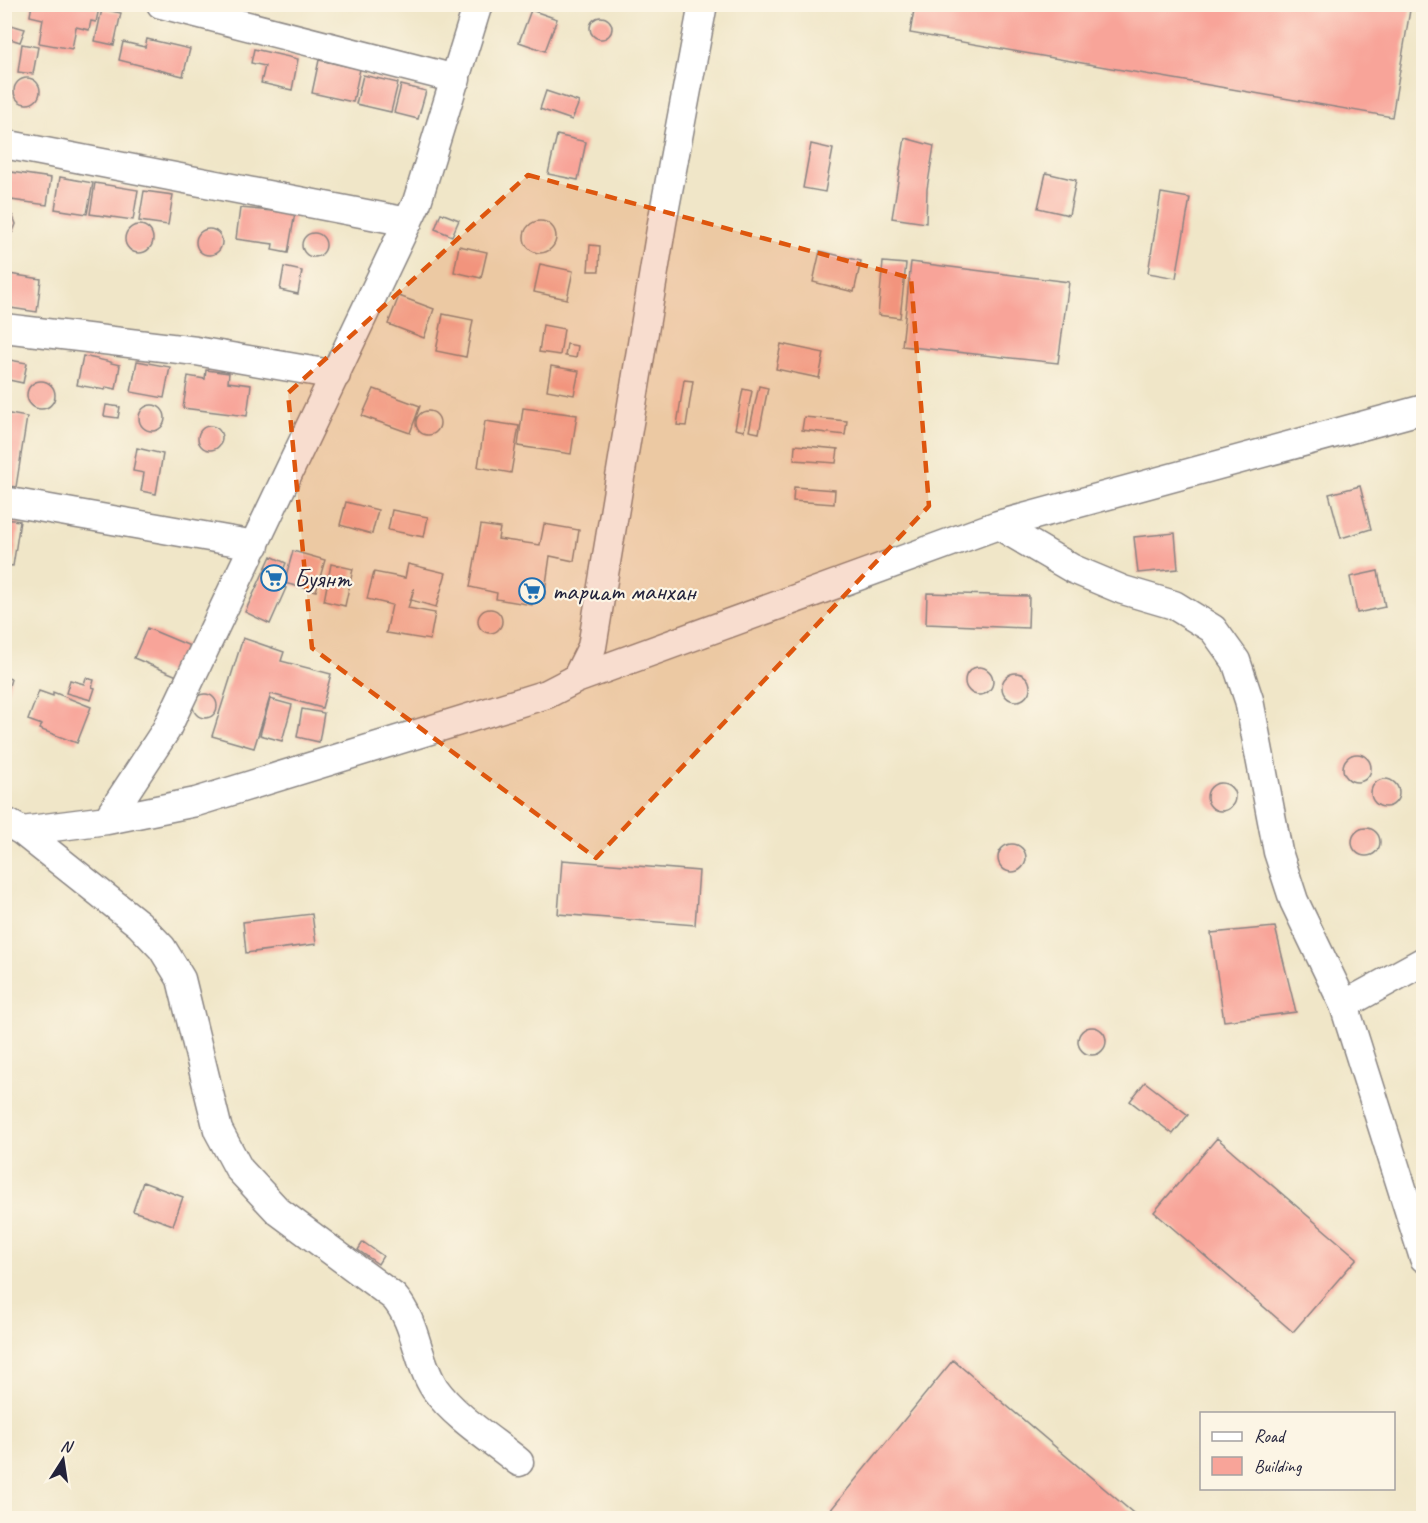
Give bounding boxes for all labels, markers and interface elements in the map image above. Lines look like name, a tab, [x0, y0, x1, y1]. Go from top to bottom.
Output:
place label: Буянт	[294, 562, 353, 595]
supermarket icon: Буянт	[259, 563, 289, 593]
place label: тариат манхан	[552, 575, 697, 608]
supermarket icon: тариат манхан	[517, 576, 547, 606]
legend	[1200, 1412, 1395, 1490]
text: Road	[1254, 1425, 1287, 1447]
north arrow	[33, 1430, 93, 1490]
text: N	[59, 1435, 76, 1458]
text: Building	[1254, 1455, 1303, 1477]

